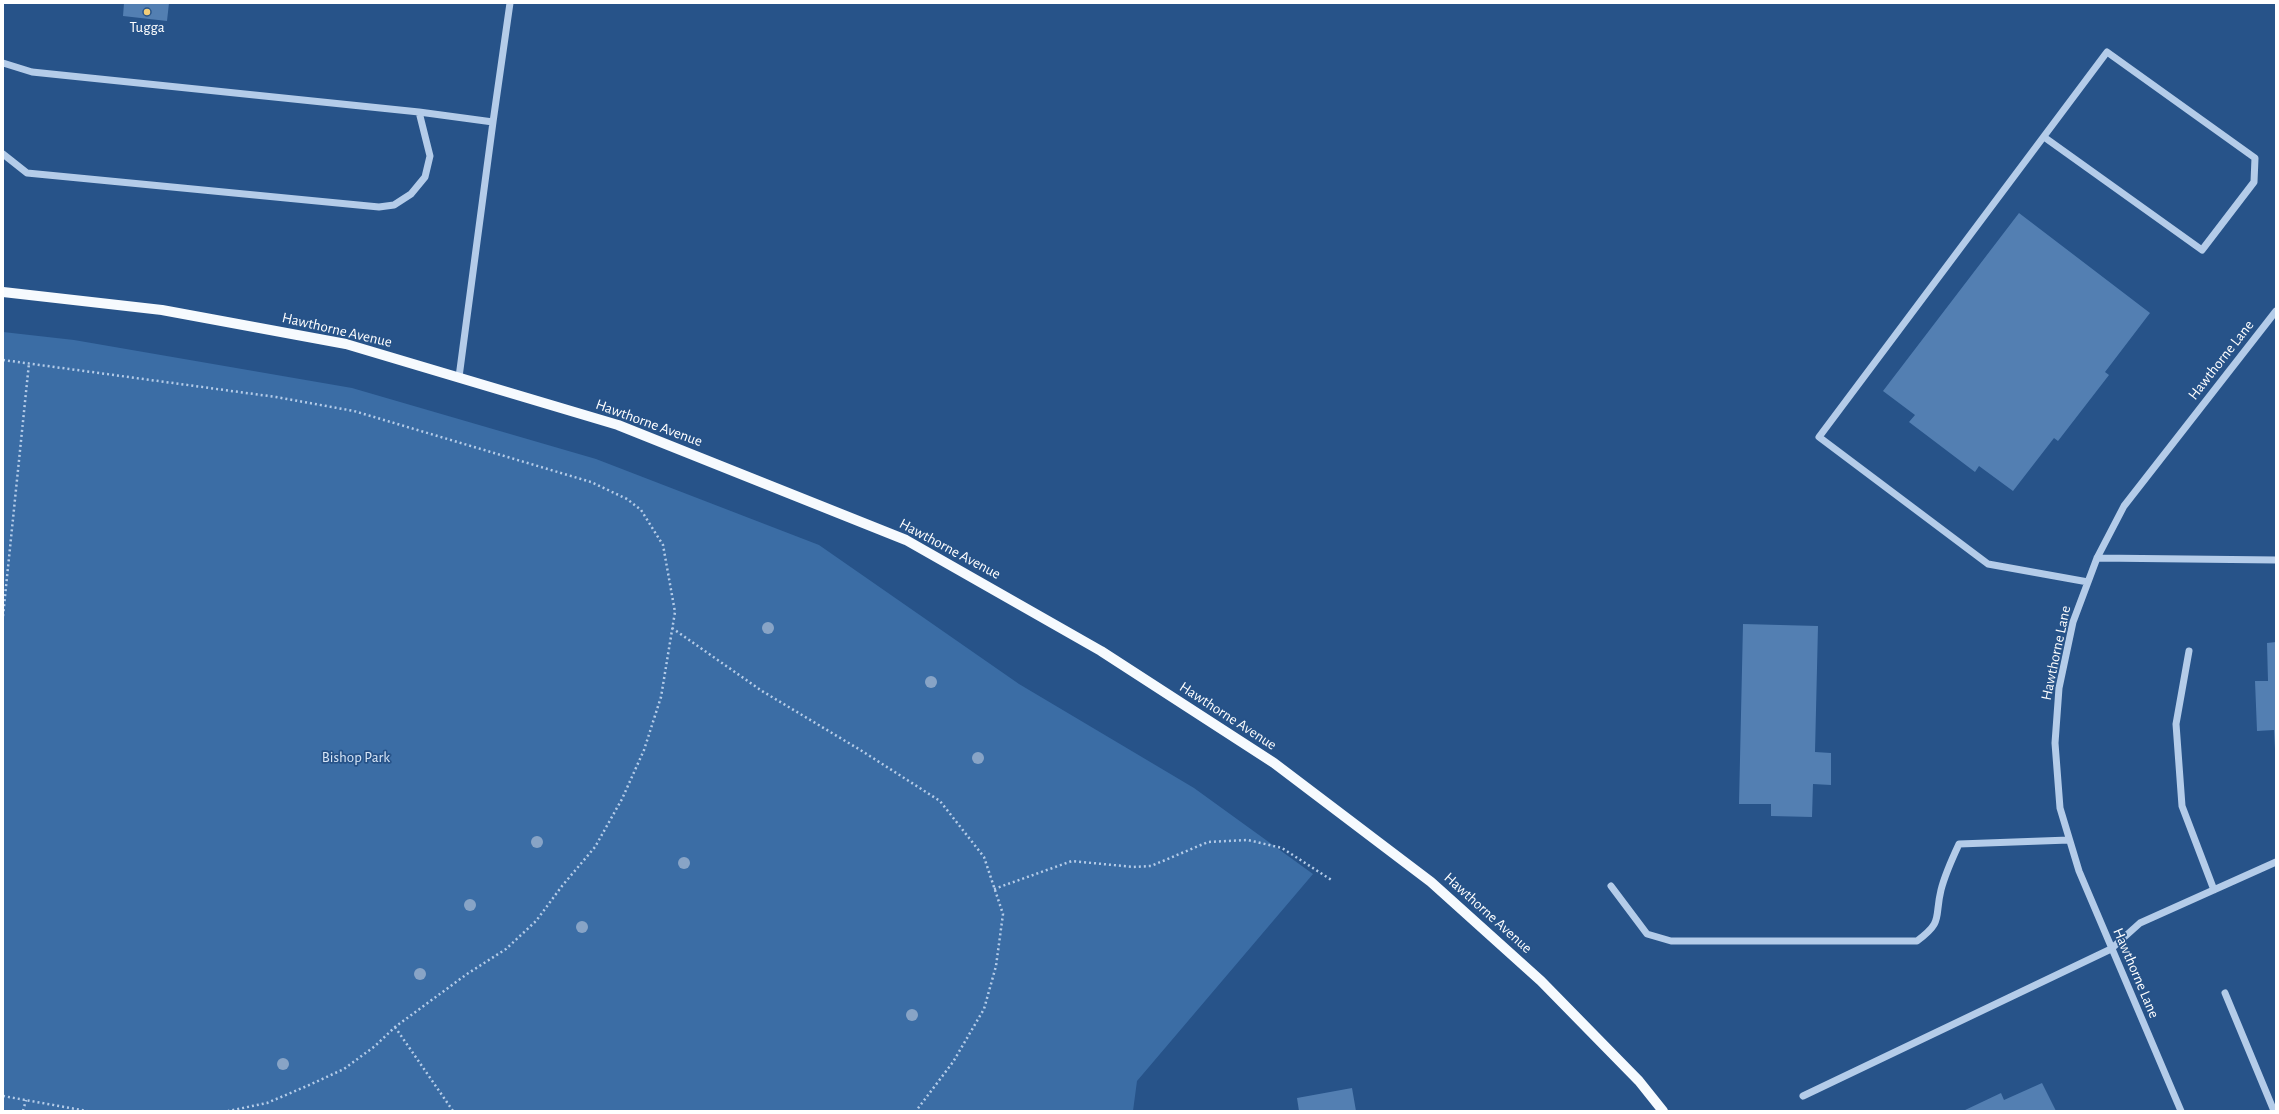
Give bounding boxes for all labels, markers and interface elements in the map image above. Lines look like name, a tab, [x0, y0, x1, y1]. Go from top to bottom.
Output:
marker: Tugga	[142, 7, 152, 17]
place label: Tugga	[129, 18, 165, 36]
street label: Hawthorne Avenue	[280, 309, 394, 351]
street label: Hawthorne Lane	[2184, 317, 2258, 403]
street label: Hawthorne Avenue	[593, 395, 705, 451]
street label: Hawthorne Avenue	[896, 515, 1004, 583]
street label: Hawthorne Lane	[2037, 604, 2075, 702]
street label: Hawthorne Avenue	[1176, 678, 1280, 754]
park label: Bishop Park	[322, 748, 390, 766]
street label: Hawthorne Avenue	[1440, 869, 1536, 957]
street label: Hawthorne Lane	[2109, 925, 2163, 1021]

